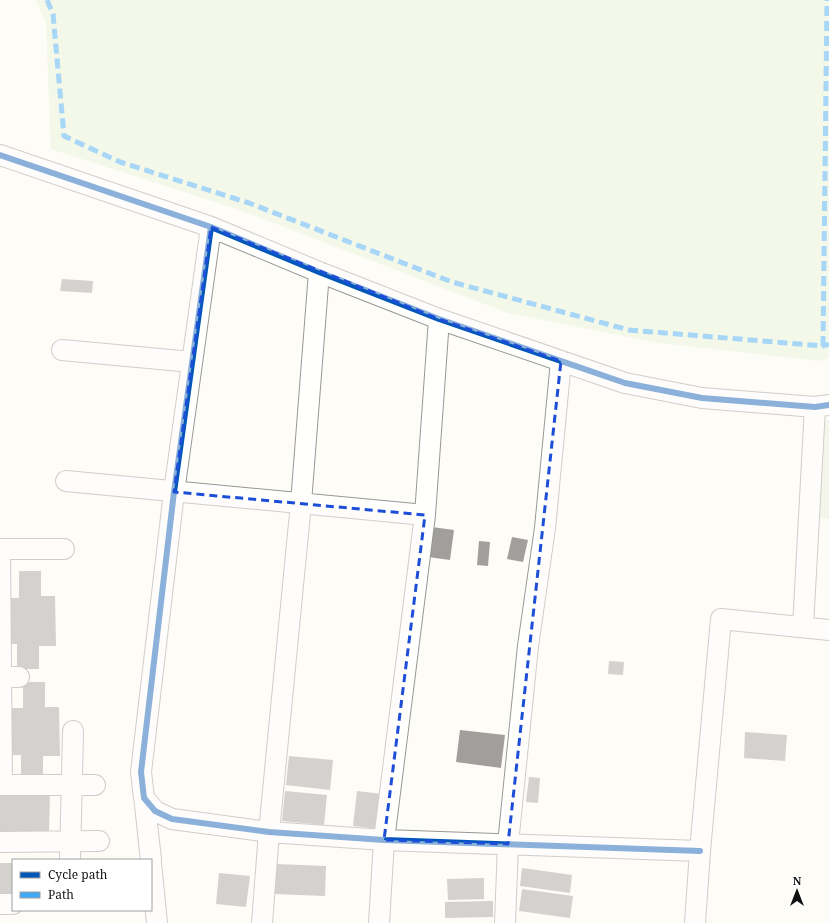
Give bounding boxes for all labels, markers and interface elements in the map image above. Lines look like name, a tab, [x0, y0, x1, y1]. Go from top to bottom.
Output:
legend	[12, 859, 152, 911]
text: Cycle path	[48, 866, 108, 883]
north arrow	[777, 871, 817, 911]
text: N	[793, 873, 802, 888]
text: Path	[48, 886, 74, 903]

